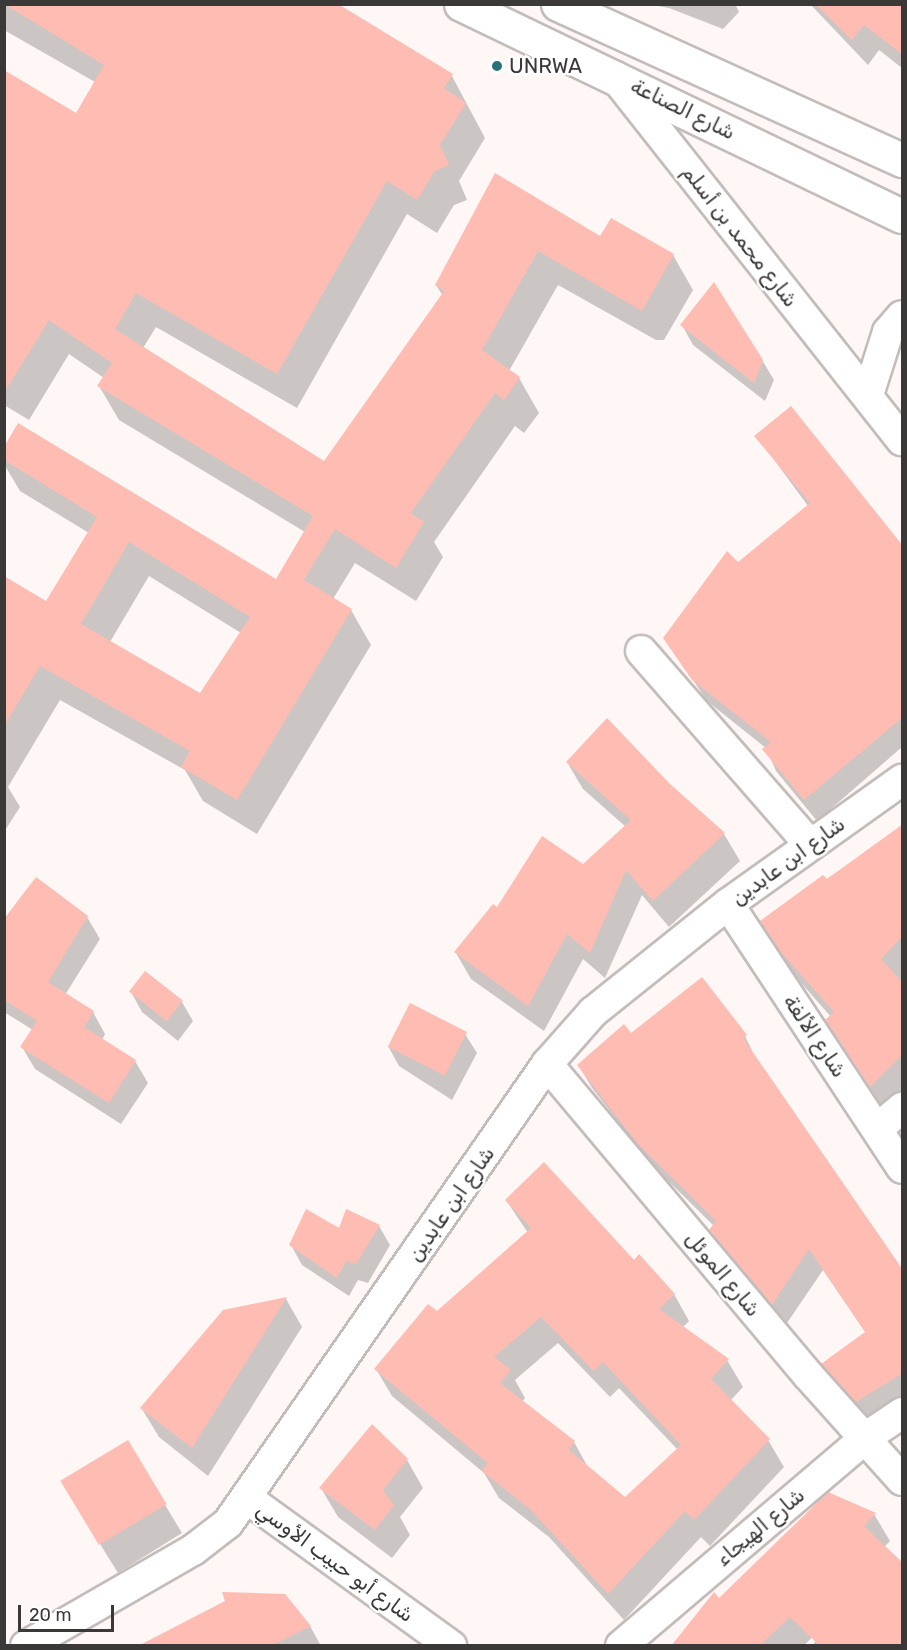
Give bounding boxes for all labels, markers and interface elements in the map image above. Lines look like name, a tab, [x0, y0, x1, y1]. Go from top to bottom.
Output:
place label: UNRWA	[509, 53, 582, 79]
marker: UNRWA	[490, 59, 504, 73]
street label: شارع الصناعة	[627, 73, 739, 145]
street label: شارع محمد بن أسلم	[677, 160, 803, 312]
street label: شارع ابن عابدين	[726, 811, 850, 911]
street label: شارع الألفة	[778, 990, 852, 1082]
street label: شارع ابن عابدين	[402, 1142, 500, 1266]
street label: شارع الموئل	[680, 1226, 766, 1322]
street label: شارع الهيجاء	[710, 1482, 810, 1572]
street label: شارع أبو حبيب الأوسي	[251, 1496, 419, 1628]
scale bar	[21, 1593, 117, 1631]
text: 20 m	[29, 1604, 71, 1626]

